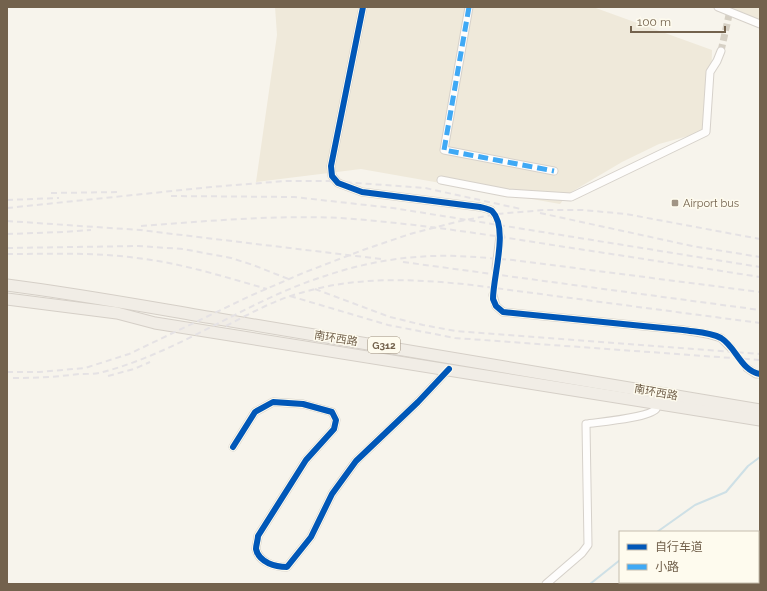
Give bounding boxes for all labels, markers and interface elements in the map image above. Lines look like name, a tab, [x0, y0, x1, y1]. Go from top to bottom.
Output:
scale bar	[631, 8, 725, 34]
text: 100 m	[637, 15, 671, 29]
place label: Airport bus	[683, 197, 739, 210]
marker: Airport bus	[670, 198, 680, 208]
street label: 南环西路	[313, 329, 359, 348]
road number: G312	[368, 337, 400, 353]
street label: 南环西路	[633, 382, 679, 403]
legend	[619, 531, 759, 583]
text: 自行车道	[655, 540, 703, 554]
text: 小路	[655, 560, 679, 574]

